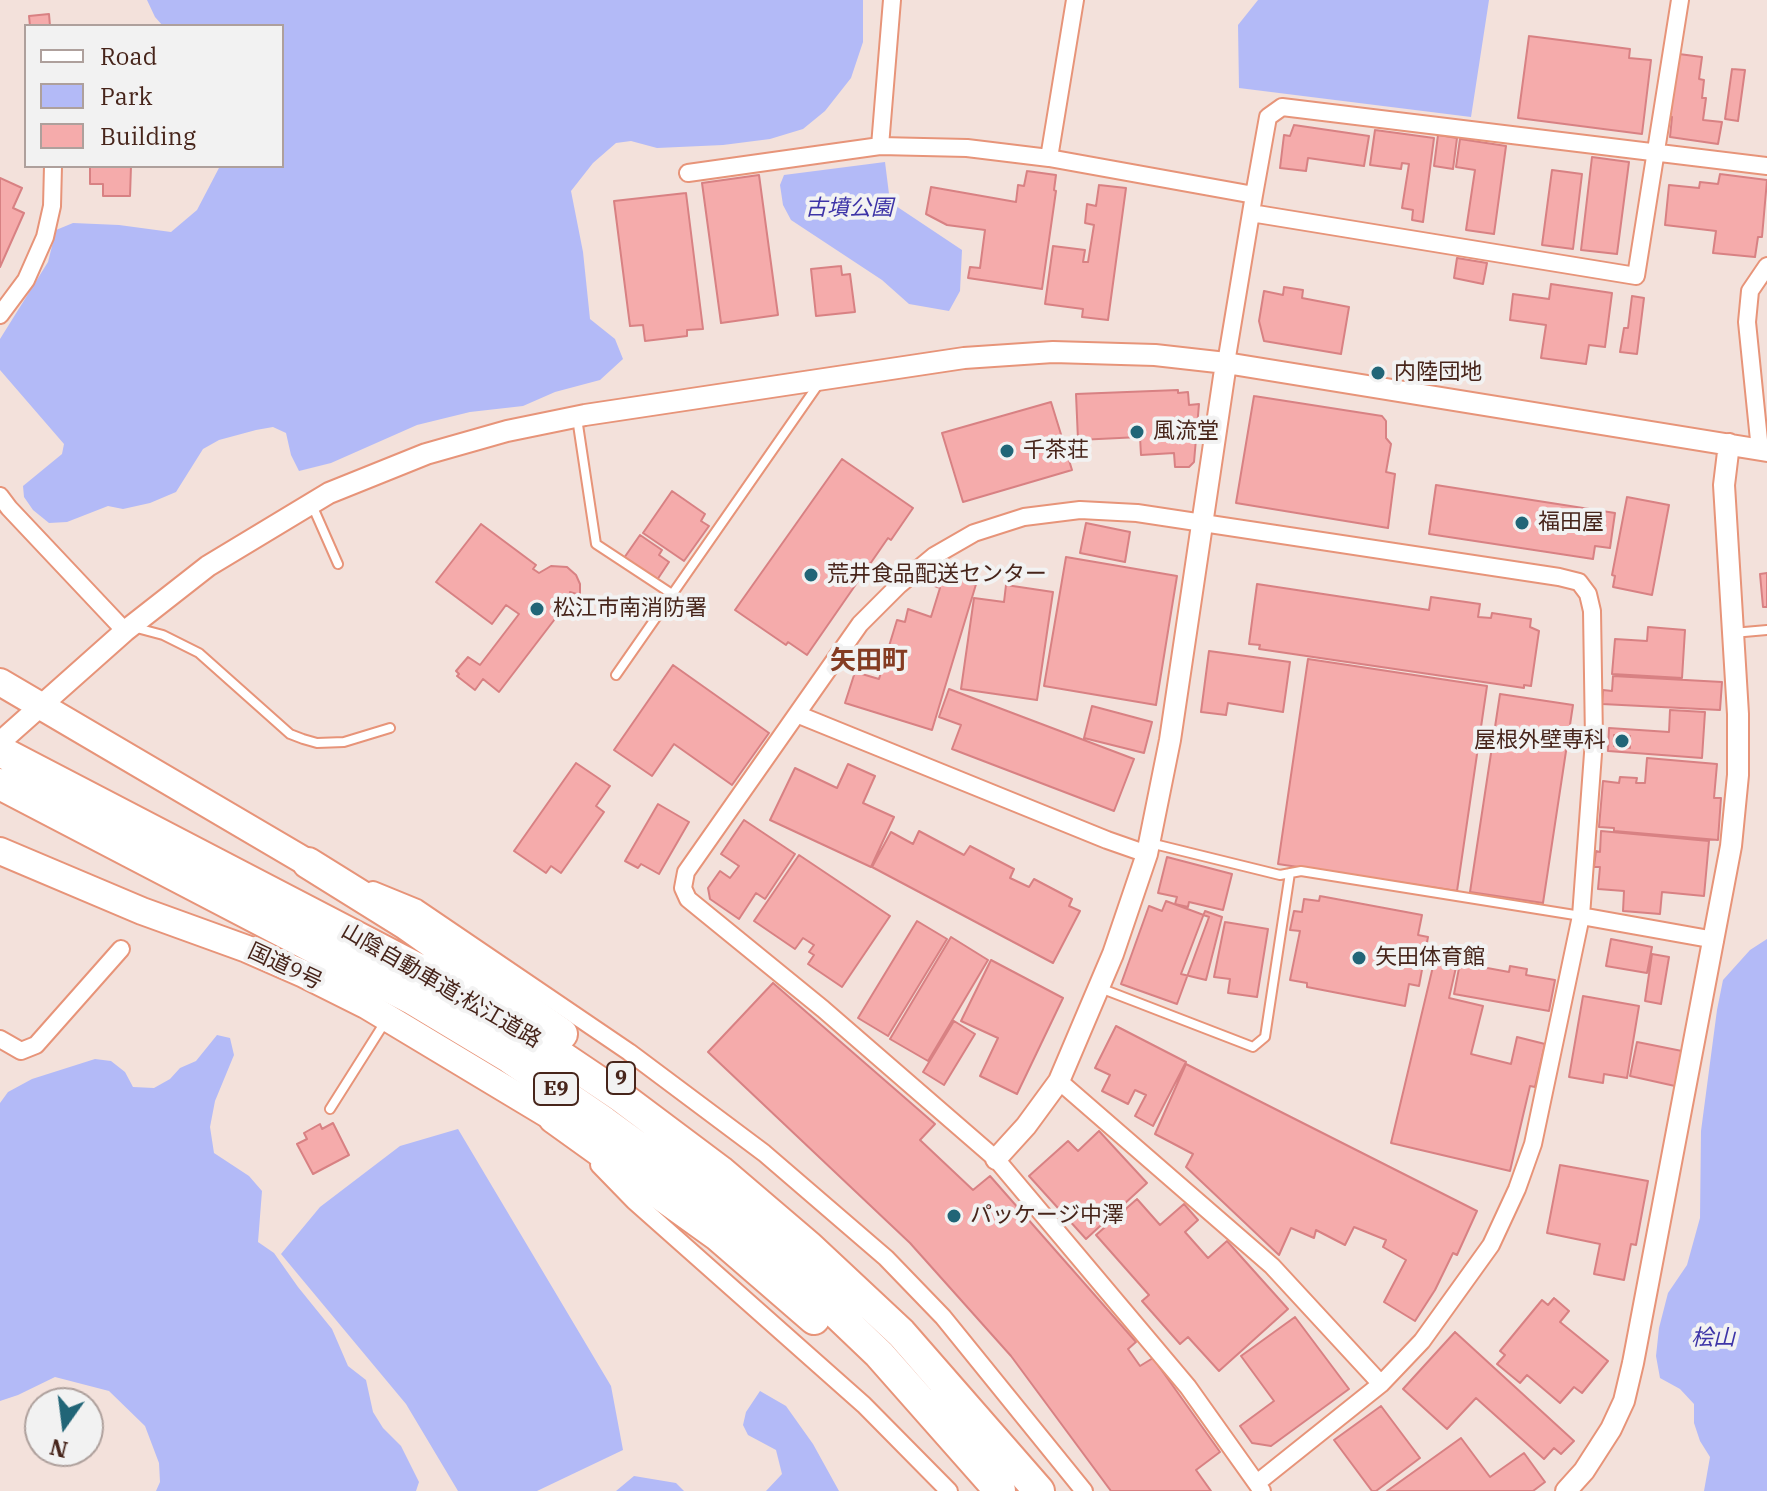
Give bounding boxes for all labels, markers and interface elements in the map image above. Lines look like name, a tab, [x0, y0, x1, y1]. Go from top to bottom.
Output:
legend	[24, 24, 284, 168]
text: Road	[100, 40, 157, 72]
text: Park	[100, 80, 152, 112]
text: Building	[100, 120, 196, 152]
park label: 古墳公園	[805, 196, 893, 222]
place label: 内陸団地	[1394, 360, 1482, 386]
marker: 内陸団地	[1369, 364, 1387, 382]
place label: 風流堂	[1153, 419, 1219, 445]
marker: 風流堂	[1128, 423, 1146, 441]
place label: 千茶荘	[1023, 438, 1089, 464]
marker: 千茶荘	[998, 442, 1016, 460]
place label: 福田屋	[1538, 510, 1604, 536]
marker: 福田屋	[1513, 514, 1531, 532]
place label: 荒井食品配送センター	[827, 562, 1047, 588]
marker: 荒井食品配送センター	[802, 566, 820, 584]
place label: 松江市南消防署	[553, 596, 707, 622]
marker: 松江市南消防署	[528, 600, 546, 618]
district label: 矢田町	[830, 645, 908, 677]
place label: 屋根外壁専科	[1474, 728, 1606, 754]
marker: 屋根外壁専科	[1613, 732, 1631, 750]
street label: 山陰自動車道;松江道路	[336, 918, 546, 1054]
street label: 国道9号	[244, 938, 326, 996]
place label: 矢田体育館	[1375, 945, 1485, 971]
marker: 矢田体育館	[1350, 949, 1368, 967]
road number: 9	[607, 1062, 635, 1094]
road number: E9	[534, 1073, 578, 1105]
place label: パッケージ中澤	[970, 1203, 1124, 1229]
marker: パッケージ中澤	[945, 1207, 963, 1225]
park label: 桧山	[1691, 1326, 1735, 1352]
north arrow	[24, 1387, 104, 1467]
text: N	[47, 1433, 71, 1465]

